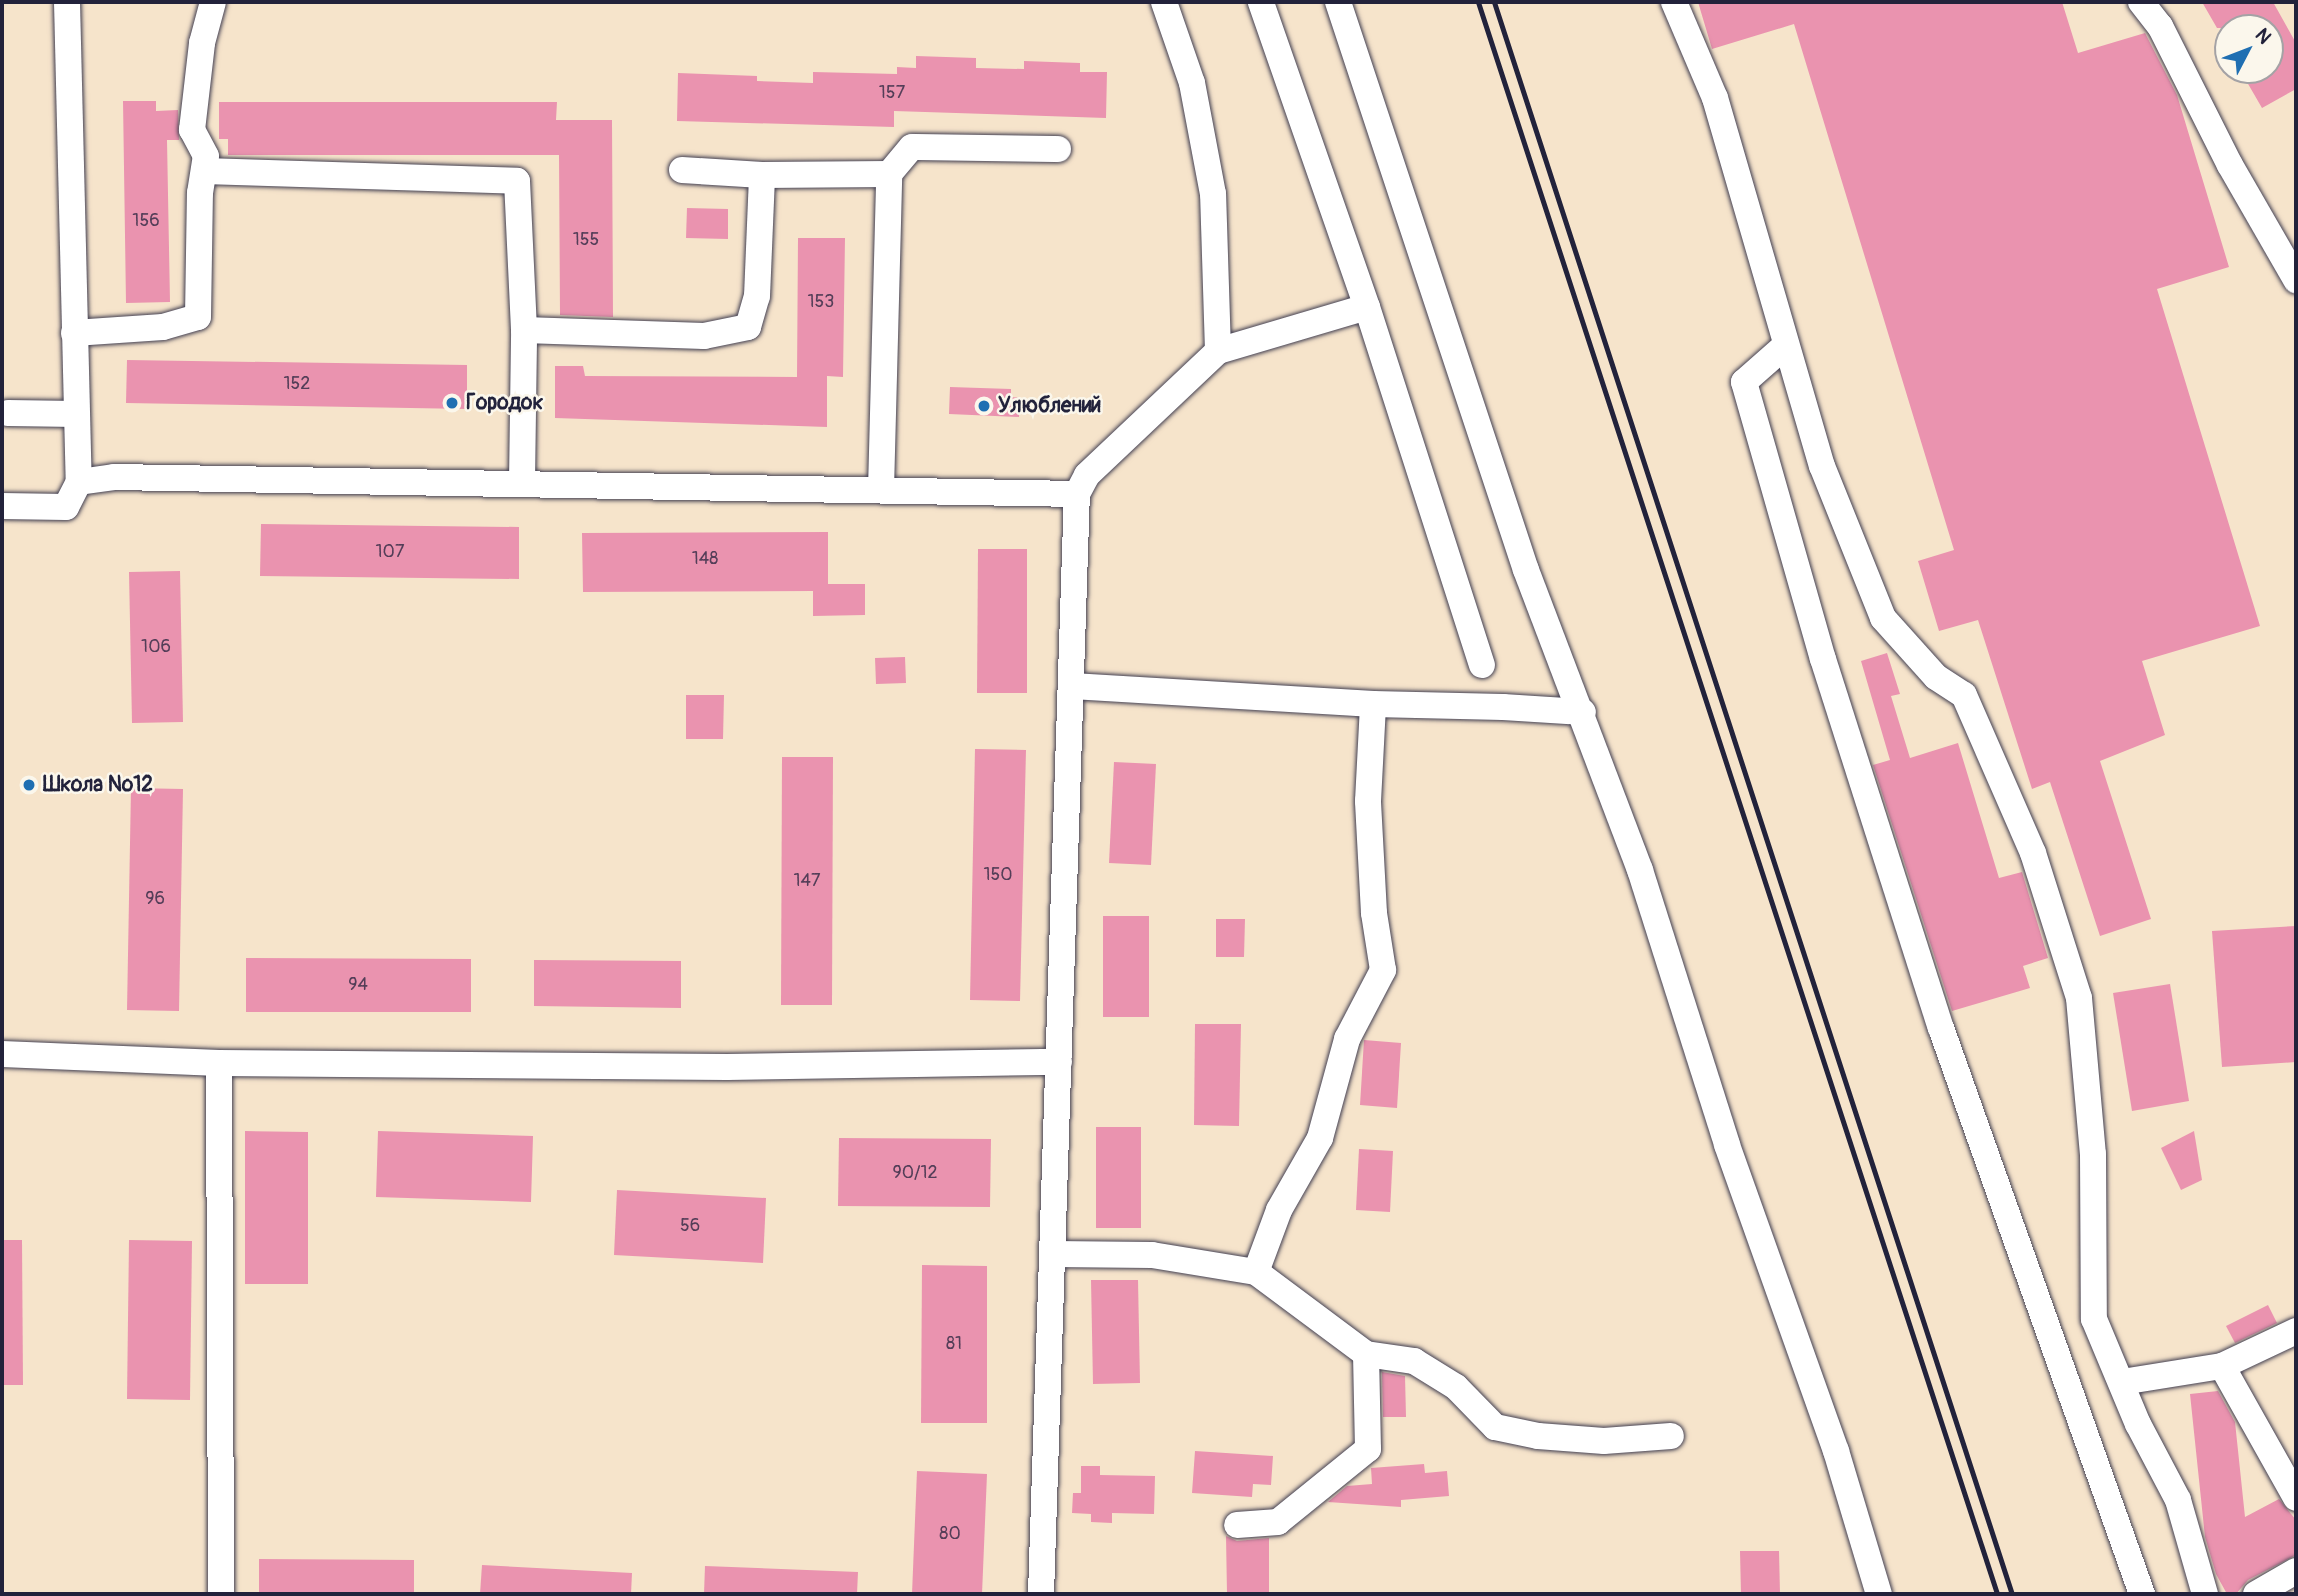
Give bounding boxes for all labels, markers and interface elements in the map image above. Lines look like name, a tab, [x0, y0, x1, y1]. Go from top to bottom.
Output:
north arrow	[2214, 14, 2284, 84]
text: N	[2250, 23, 2276, 49]
house number: 157	[879, 82, 905, 104]
house number: 156	[132, 210, 160, 232]
house number: 155	[573, 229, 599, 251]
house number: 153	[808, 291, 834, 313]
house number: 152	[284, 373, 310, 395]
place label: Городок	[466, 390, 543, 416]
place label: Улюблений	[998, 393, 1101, 419]
marker: Городок	[444, 395, 460, 411]
marker: Улюблений	[976, 398, 992, 414]
house number: 107	[376, 541, 404, 563]
house number: 148	[692, 548, 718, 570]
house number: 106	[141, 636, 171, 658]
place label: Школа №12	[43, 772, 153, 798]
marker: Школа №12	[21, 777, 37, 793]
house number: 150	[983, 864, 1013, 886]
house number: 147	[794, 870, 820, 892]
house number: 96	[145, 888, 165, 910]
house number: 94	[348, 974, 368, 996]
house number: 90/12	[892, 1162, 938, 1184]
house number: 56	[680, 1215, 700, 1237]
house number: 81	[946, 1333, 962, 1355]
house number: 80	[939, 1523, 961, 1545]

